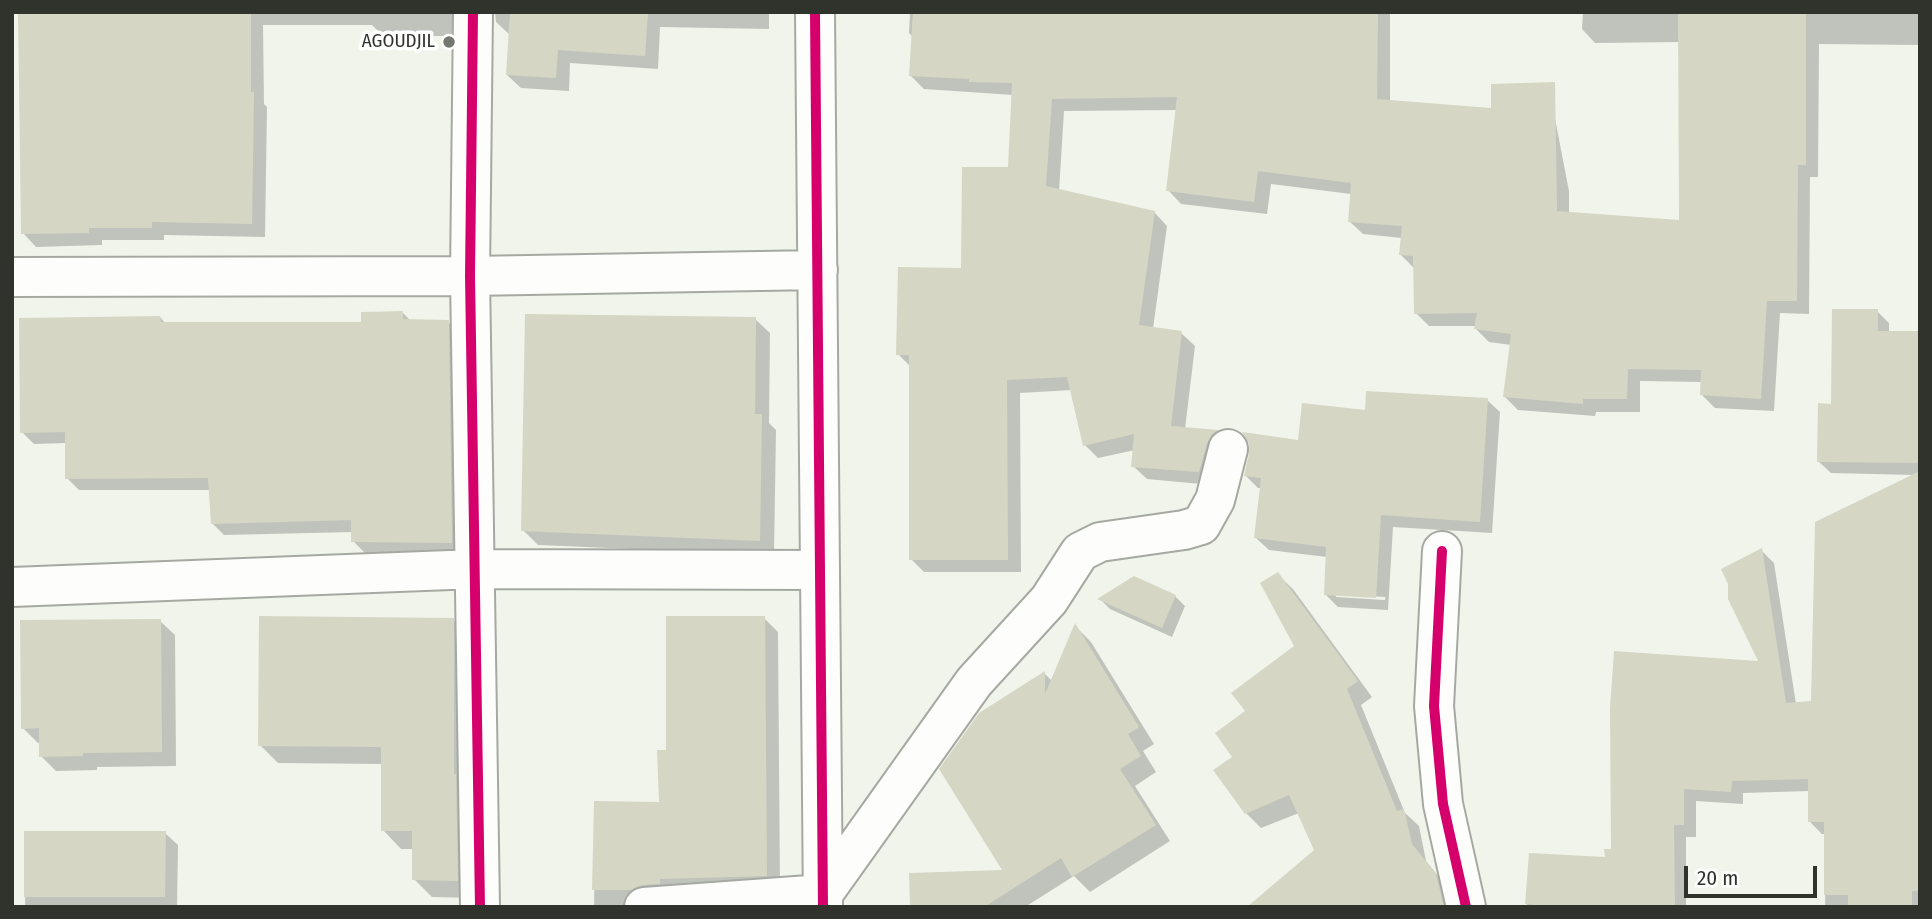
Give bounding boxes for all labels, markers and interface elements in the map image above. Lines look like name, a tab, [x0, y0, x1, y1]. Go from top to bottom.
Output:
place label: AGOUDJIL	[362, 31, 435, 53]
marker: AGOUDJIL	[441, 34, 457, 50]
scale bar	[1687, 852, 1820, 896]
text: 20 m	[1697, 865, 1738, 891]

